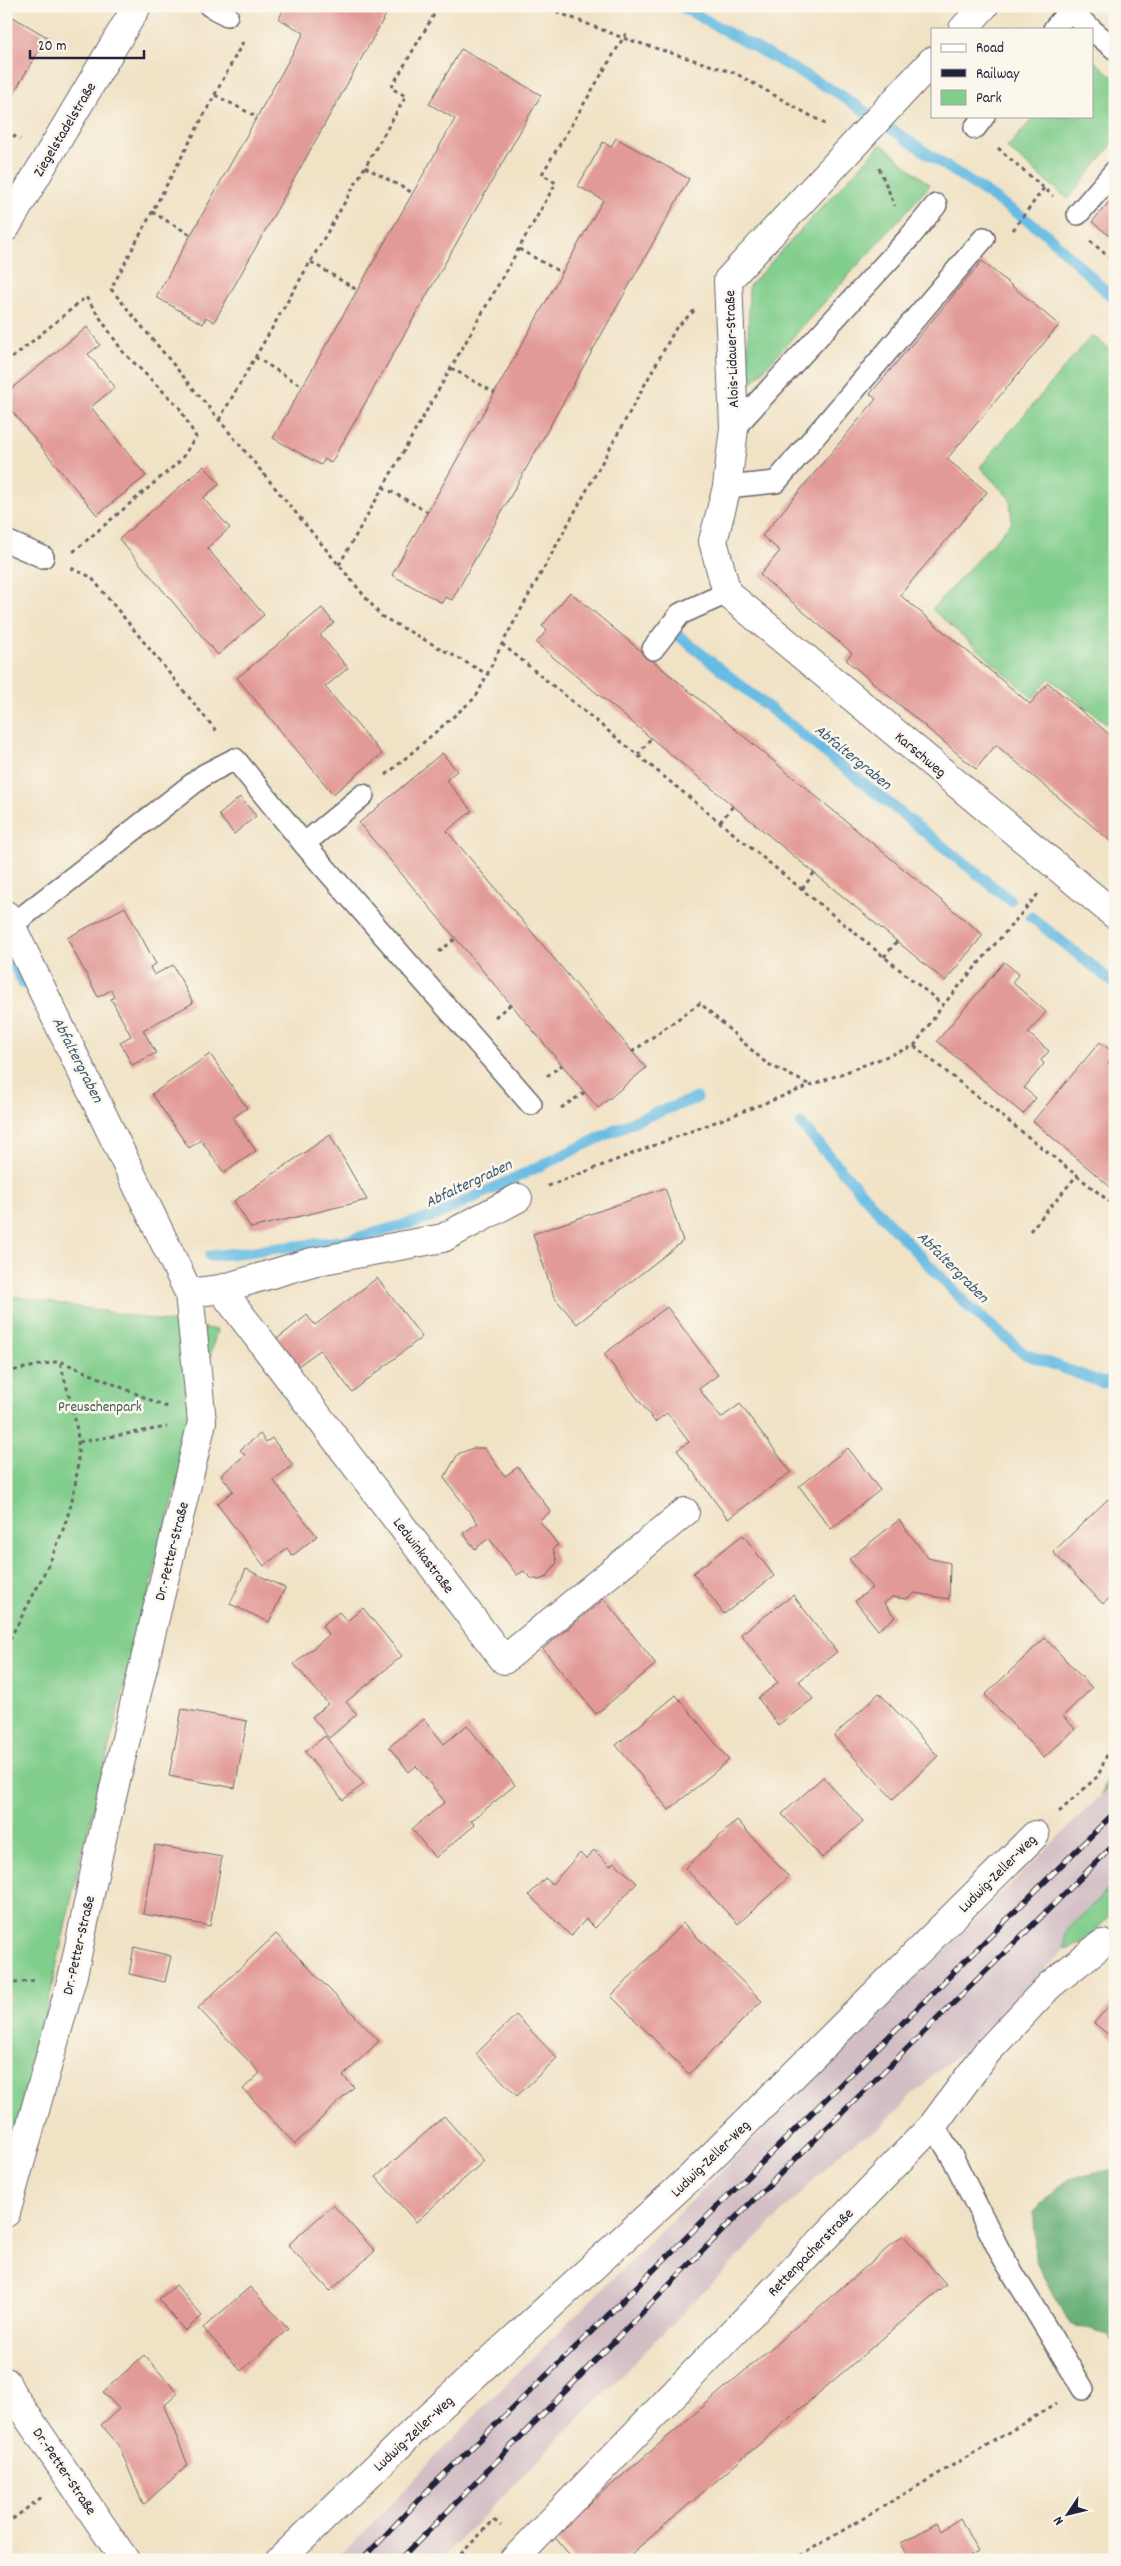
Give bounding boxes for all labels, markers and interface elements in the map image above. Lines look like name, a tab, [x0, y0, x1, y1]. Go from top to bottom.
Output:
scale bar	[30, 28, 144, 60]
legend	[931, 28, 1094, 118]
text: 20 m	[38, 36, 66, 58]
text: Road	[976, 38, 1004, 60]
text: Railway	[976, 64, 1020, 86]
street label: Ziegelstadelstraße	[29, 78, 103, 182]
text: Park	[976, 88, 1002, 110]
street label: Alois-Lidauer-Straße	[720, 289, 746, 408]
water label: Abfaltergraben	[809, 720, 896, 797]
street label: Karschweg	[889, 727, 950, 784]
water label: Abfaltergraben	[45, 1013, 108, 1107]
water label: Abfaltergraben	[422, 1154, 517, 1214]
water label: Abfaltergraben	[911, 1227, 994, 1309]
park label: Preuschenpark	[58, 1397, 142, 1419]
street label: Dr.-Petter-Straße	[150, 1499, 196, 1603]
street label: Ledwinkastraße	[386, 1513, 459, 1599]
street label: Ludwig-Zeller-Weg	[954, 1830, 1043, 1919]
street label: Dr.-Petter-Straße	[58, 1893, 102, 1997]
street label: Ludwig-Zeller-Weg	[667, 2116, 756, 2203]
street label: Rettenpacherstraße	[763, 2204, 860, 2303]
street label: Ludwig-Zeller-Weg	[369, 2391, 460, 2478]
street label: Dr.-Petter-Straße	[26, 2424, 101, 2521]
north arrow	[1044, 2488, 1094, 2538]
text: N	[1049, 2512, 1069, 2529]

